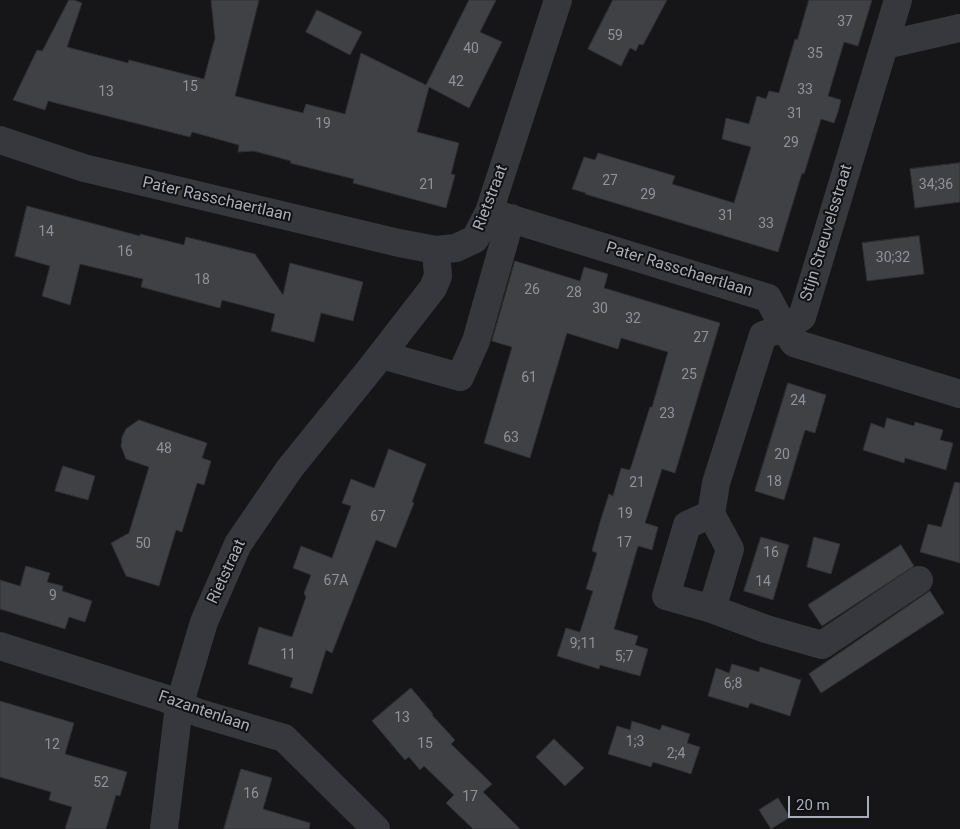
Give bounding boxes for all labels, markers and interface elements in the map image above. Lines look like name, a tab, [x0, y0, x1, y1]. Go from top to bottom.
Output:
house number: 37	[837, 14, 853, 30]
house number: 59	[607, 28, 623, 44]
house number: 40	[463, 41, 479, 57]
house number: 35	[807, 46, 823, 62]
house number: 42	[448, 74, 464, 90]
house number: 15	[182, 79, 198, 95]
house number: 33	[797, 82, 813, 98]
house number: 13	[98, 84, 114, 100]
house number: 31	[787, 106, 803, 122]
house number: 19	[315, 116, 331, 132]
house number: 29	[783, 135, 799, 151]
street label: Rietstraat	[470, 162, 512, 234]
street label: Stijn Streuvelsstraat	[797, 162, 857, 304]
street label: Pater Rasschaertlaan	[141, 173, 293, 227]
house number: 27	[602, 173, 618, 189]
house number: 21	[419, 177, 435, 193]
house number: 34;36	[919, 177, 953, 193]
house number: 29	[640, 187, 656, 203]
house number: 31	[718, 208, 734, 224]
house number: 33	[758, 216, 774, 232]
house number: 14	[38, 224, 54, 240]
street label: Pater Rasschaertlaan	[603, 239, 755, 301]
house number: 16	[117, 244, 133, 260]
house number: 30;32	[876, 250, 910, 266]
house number: 18	[194, 272, 210, 288]
house number: 26	[524, 282, 540, 298]
house number: 28	[566, 285, 582, 301]
house number: 30	[592, 301, 608, 317]
house number: 32	[625, 311, 641, 327]
house number: 27	[693, 330, 709, 346]
house number: 25	[681, 367, 697, 383]
house number: 61	[521, 370, 537, 386]
house number: 24	[790, 393, 806, 409]
house number: 23	[659, 406, 675, 422]
house number: 63	[503, 430, 519, 446]
house number: 48	[156, 441, 172, 457]
house number: 20	[774, 447, 790, 463]
house number: 18	[766, 474, 782, 490]
house number: 21	[629, 475, 645, 491]
house number: 19	[617, 506, 633, 522]
house number: 67	[370, 509, 386, 525]
house number: 17	[616, 535, 632, 551]
house number: 50	[135, 536, 151, 552]
street label: Rietstraat	[204, 537, 250, 607]
house number: 16	[763, 545, 779, 561]
house number: 67A	[324, 573, 348, 589]
house number: 14	[755, 574, 771, 590]
house number: 9	[49, 588, 57, 604]
house number: 9;11	[570, 636, 596, 652]
house number: 11	[280, 647, 296, 663]
house number: 5;7	[615, 649, 633, 665]
house number: 6;8	[724, 676, 742, 692]
street label: Fazantenlaan	[156, 687, 252, 737]
house number: 13	[394, 710, 410, 726]
house number: 1;3	[626, 734, 644, 750]
house number: 15	[417, 736, 433, 752]
house number: 12	[44, 737, 60, 753]
house number: 2;4	[667, 746, 685, 762]
house number: 52	[93, 775, 109, 791]
house number: 16	[243, 786, 259, 802]
scale bar	[790, 786, 871, 818]
house number: 17	[462, 789, 478, 805]
text: 20 m	[796, 796, 830, 814]

